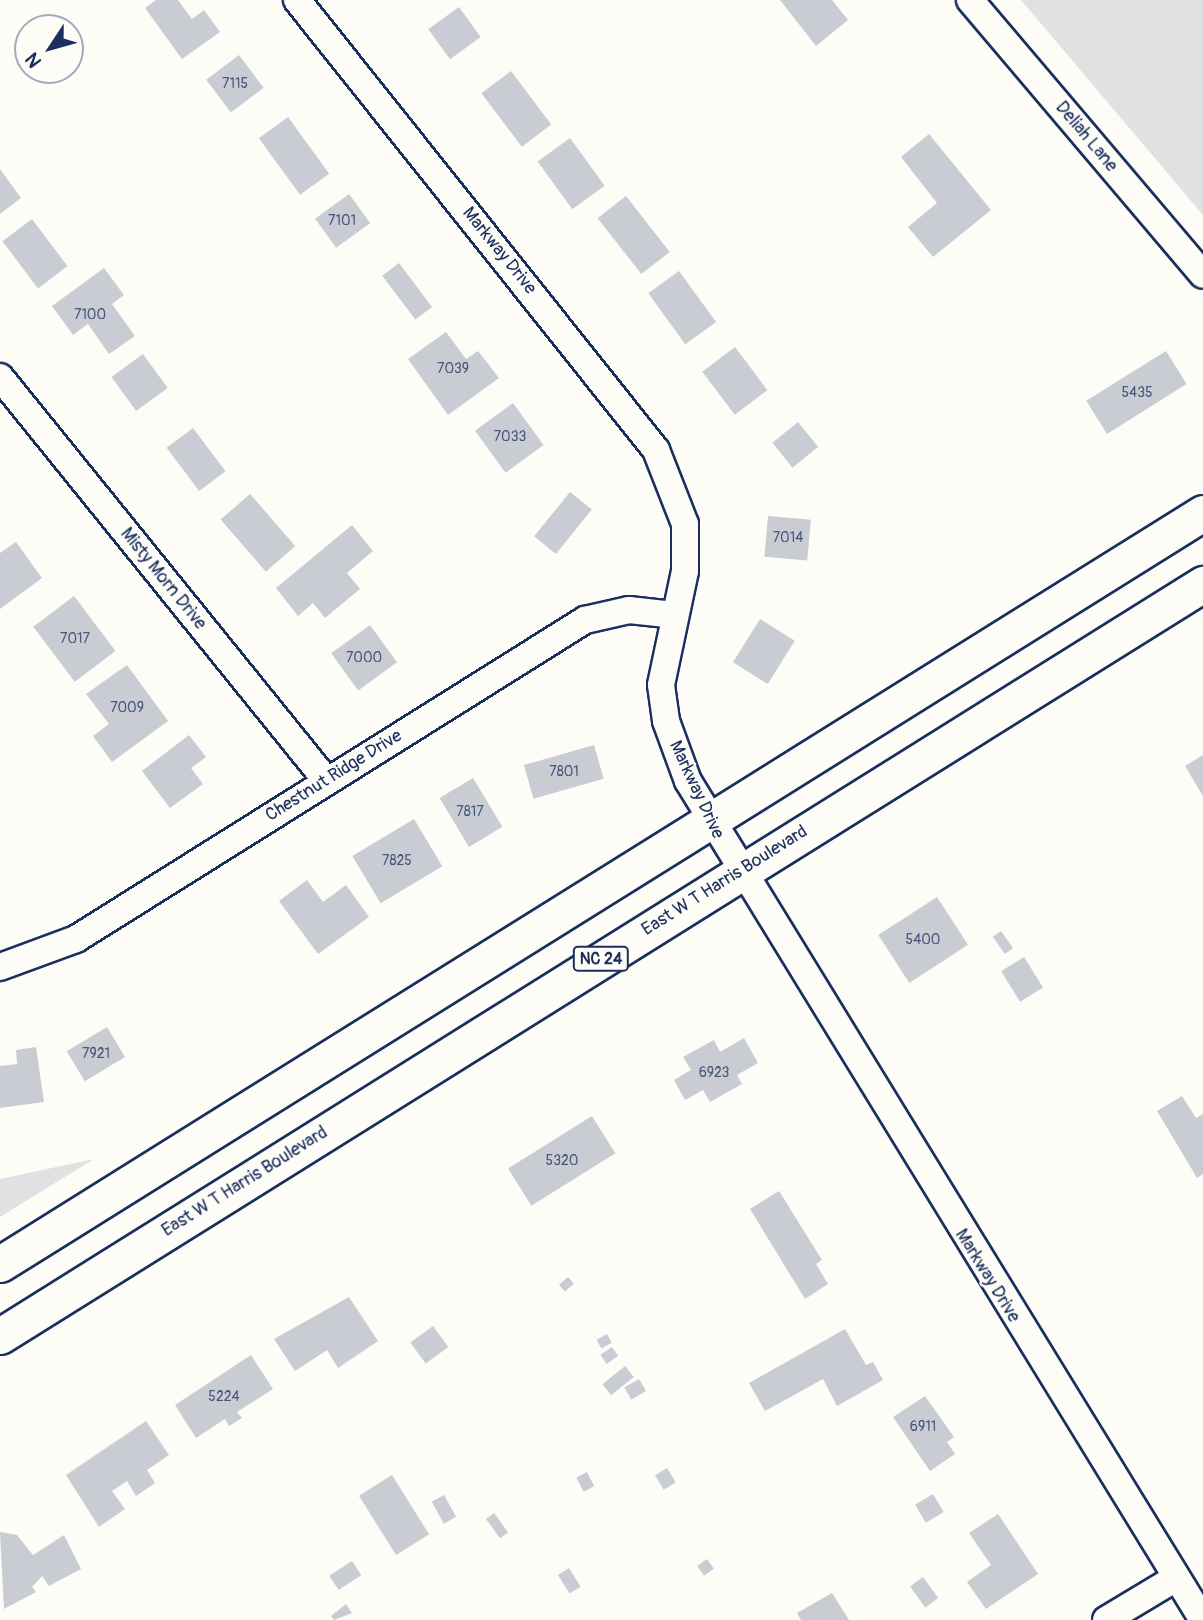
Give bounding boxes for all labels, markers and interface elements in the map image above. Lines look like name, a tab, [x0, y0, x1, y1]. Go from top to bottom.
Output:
north arrow	[14, 14, 84, 84]
text: N	[20, 48, 47, 72]
house number: 7115	[222, 76, 248, 92]
street label: Deliah Lane	[1050, 97, 1122, 177]
street label: Markway Drive	[457, 203, 541, 299]
house number: 7101	[328, 213, 356, 229]
house number: 7100	[74, 307, 106, 323]
house number: 7039	[437, 361, 469, 377]
house number: 5435	[1121, 385, 1153, 401]
house number: 7033	[494, 429, 526, 445]
street label: Misty Morn Drive	[115, 524, 211, 634]
house number: 7014	[773, 530, 803, 546]
house number: 7017	[60, 631, 90, 647]
house number: 7000	[346, 650, 382, 666]
house number: 7009	[110, 700, 144, 716]
street label: Chestnut Ridge Drive	[262, 725, 406, 827]
street label: Markway Drive	[664, 737, 728, 843]
house number: 7801	[549, 764, 579, 780]
house number: 7817	[456, 804, 484, 820]
street label: East W T Harris Boulevard	[638, 821, 812, 941]
house number: 7825	[382, 853, 412, 869]
house number: 5400	[906, 932, 940, 948]
road number: NC 24	[571, 946, 631, 972]
house number: 7921	[82, 1046, 110, 1062]
house number: 6923	[699, 1065, 729, 1081]
street label: East W T Harris Boulevard	[158, 1122, 332, 1242]
house number: 5320	[546, 1153, 578, 1169]
street label: Markway Drive	[950, 1225, 1024, 1327]
house number: 5224	[208, 1389, 240, 1405]
house number: 6911	[910, 1419, 936, 1435]

